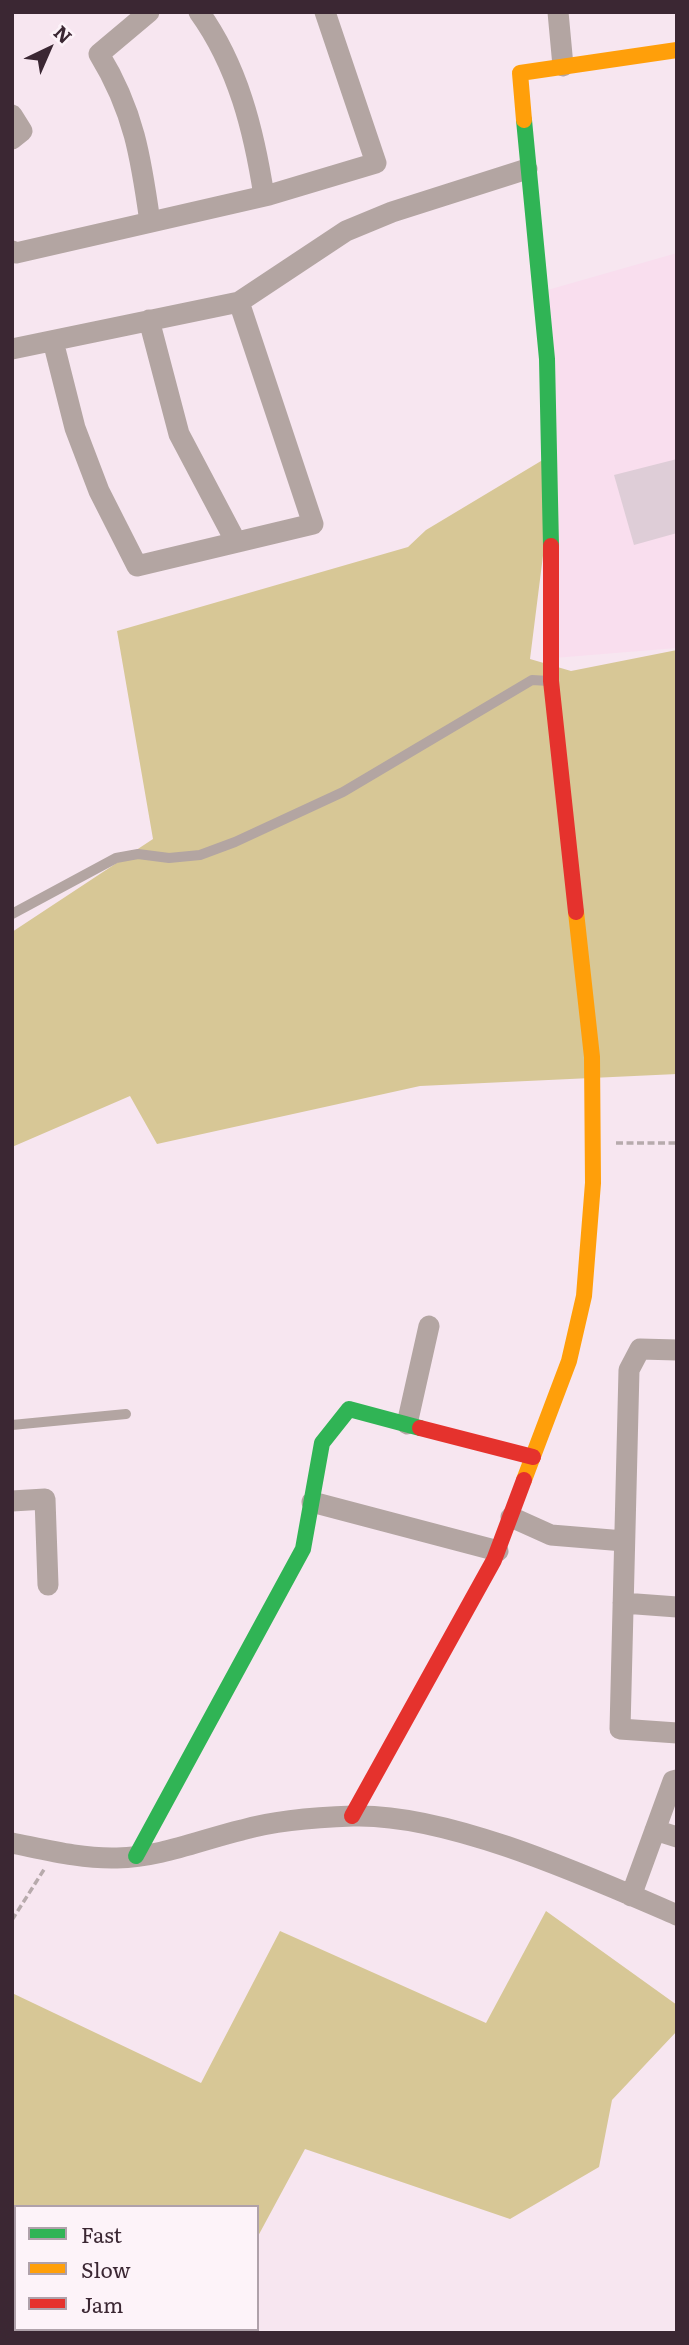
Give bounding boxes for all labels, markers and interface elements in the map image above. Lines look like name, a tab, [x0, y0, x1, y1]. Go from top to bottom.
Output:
north arrow	[14, 14, 84, 84]
text: N	[48, 18, 79, 50]
legend	[14, 2205, 259, 2331]
text: Fast	[81, 2218, 122, 2249]
text: Slow	[81, 2253, 131, 2284]
text: Jam	[81, 2288, 123, 2319]

